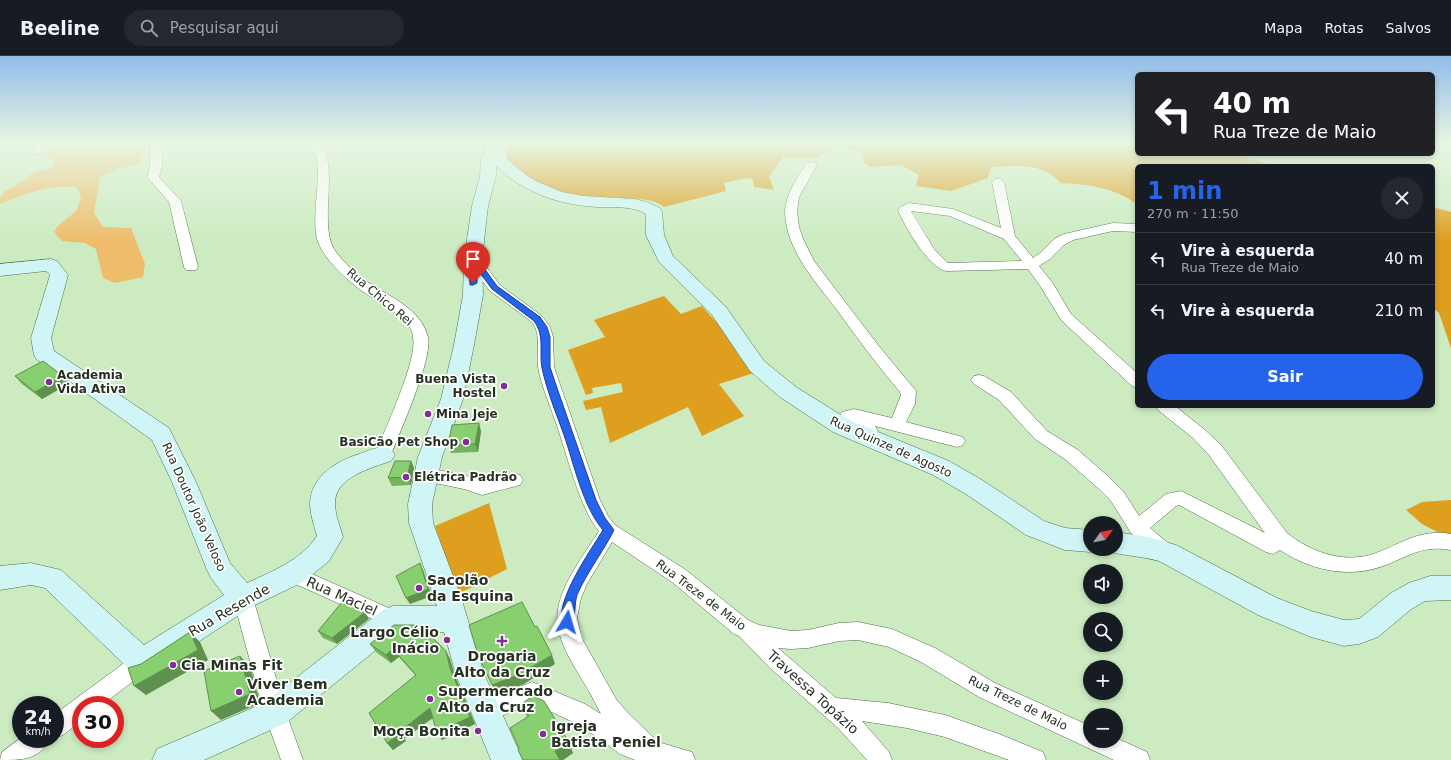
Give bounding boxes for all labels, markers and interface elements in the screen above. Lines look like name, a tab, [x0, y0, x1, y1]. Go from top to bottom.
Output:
search box	[124, 10, 404, 46]
text: Beeline	[20, 17, 100, 39]
icon: search	[138, 17, 160, 39]
text: Pesquisar aqui	[170, 19, 279, 37]
text: Mapa	[1264, 20, 1302, 36]
text: Rotas	[1324, 20, 1364, 36]
text: Salvos	[1386, 20, 1431, 36]
text: 40 m	[1213, 87, 1291, 120]
icon: left	[1147, 88, 1199, 140]
text: Rua Treze de Maio	[1213, 121, 1376, 142]
text: 1 min	[1147, 177, 1222, 205]
button: close	[1381, 177, 1423, 219]
text: 270 m · 11:50	[1147, 206, 1238, 221]
pin	[456, 242, 490, 283]
text: Vire à esquerda	[1181, 242, 1315, 260]
icon: arrive	[462, 248, 484, 270]
icon: left	[1147, 248, 1169, 270]
text: 40 m	[1385, 250, 1423, 268]
text: Rua Treze de Maio	[1181, 260, 1299, 275]
street label: Rua Chico Rei	[344, 265, 416, 329]
icon: left	[1147, 300, 1169, 322]
text: Vire à esquerda	[1181, 302, 1315, 320]
text: 210 m	[1375, 302, 1423, 320]
button: Sair	[1147, 354, 1423, 400]
place label: Academia Vida Ativa	[57, 368, 126, 396]
place label: Buena Vista Hostel	[415, 372, 496, 400]
marker: Academia Vida Ativa	[44, 377, 54, 387]
marker: Buena Vista Hostel	[499, 381, 509, 391]
place label: Mina Jeje	[436, 407, 498, 421]
marker: Mina Jeje	[423, 409, 433, 419]
street label: Rua Quinze de Agosto	[828, 414, 954, 480]
place label: BasiCão Pet Shop	[339, 435, 458, 449]
marker: BasiCão Pet Shop	[461, 437, 471, 447]
street label: Rua Doutor João Veloso	[159, 440, 229, 574]
place label: Elétrica Padrão	[414, 470, 517, 484]
marker: Elétrica Padrão	[401, 472, 411, 482]
north arrow	[1083, 516, 1123, 556]
map controls	[1083, 516, 1123, 748]
street label: Rua Treze de Maio	[653, 557, 749, 633]
button: sound	[1083, 564, 1123, 604]
place label: Sacolão da Esquina	[427, 572, 513, 604]
street label: Rua Maciel	[304, 573, 380, 619]
street label: Rua Resende	[186, 580, 272, 640]
marker: Sacolão da Esquina	[414, 583, 424, 593]
position arrow	[546, 601, 588, 643]
button: search	[1083, 612, 1123, 652]
place label: Largo Célio Inácio	[350, 624, 439, 656]
marker: Largo Célio Inácio	[442, 635, 452, 645]
marker: Drogaria Alto da Cruz	[497, 636, 507, 646]
street label: Travessa Topázio	[763, 646, 862, 737]
place label: Drogaria Alto da Cruz	[454, 648, 550, 680]
place label: Cia Minas Fit	[181, 657, 283, 673]
marker: Cia Minas Fit	[168, 660, 178, 670]
button: +	[1083, 660, 1123, 700]
street label: Rua Treze de Maio	[966, 673, 1070, 733]
place label: Viver Bem Academia	[247, 676, 328, 708]
place label: Supermercado Alto da Cruz	[438, 683, 553, 715]
marker: Viver Bem Academia	[234, 687, 244, 697]
marker: Supermercado Alto da Cruz	[425, 694, 435, 704]
speed limit sign: 30	[72, 696, 124, 748]
text: 24	[24, 705, 52, 729]
button: −	[1083, 708, 1123, 748]
place label: Igreja Batista Peniel	[551, 718, 661, 750]
place label: Moça Bonita	[373, 723, 470, 739]
text: km/h	[25, 726, 51, 737]
marker: Moça Bonita	[473, 726, 483, 736]
marker: Igreja Batista Peniel	[538, 729, 548, 739]

